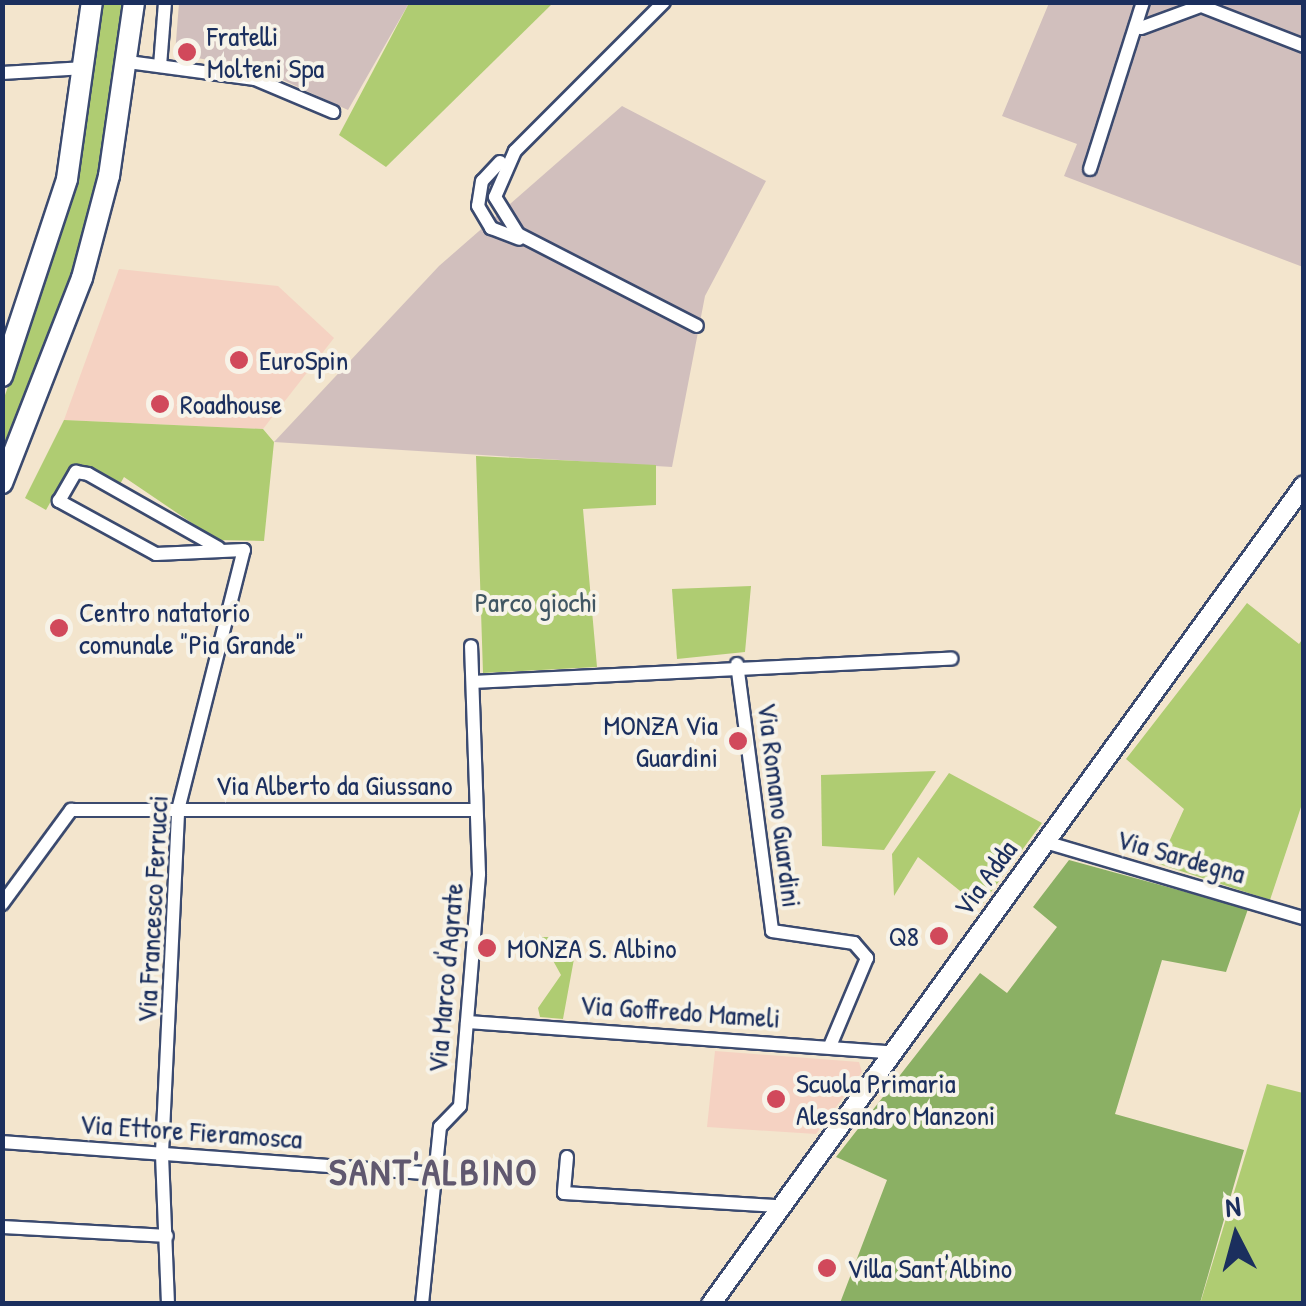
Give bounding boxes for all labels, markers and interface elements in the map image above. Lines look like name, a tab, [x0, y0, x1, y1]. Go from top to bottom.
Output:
place label: Fratelli Molteni Spa	[207, 19, 324, 85]
marker: Fratelli Molteni Spa	[176, 41, 198, 63]
place label: EuroSpin	[259, 343, 348, 377]
marker: EuroSpin	[228, 349, 250, 371]
place label: Roadhouse	[180, 387, 282, 421]
marker: Roadhouse	[149, 393, 171, 415]
park label: Parco giochi	[475, 585, 597, 619]
place label: Centro natatorio comunale "Pia Grande"	[79, 595, 304, 661]
marker: Centro natatorio comunale "Pia Grande"	[48, 617, 70, 639]
street label: Via Romano Guardini	[751, 701, 809, 909]
place label: MONZA Via Guardini	[604, 708, 718, 774]
marker: MONZA Via Guardini	[727, 730, 749, 752]
street label: Via Alberto da Giussano	[215, 768, 453, 802]
street label: Via Francesco Ferrucci	[129, 794, 175, 1024]
street label: Via Sardegna	[1113, 822, 1249, 890]
street label: Via Adda	[946, 833, 1024, 923]
street label: Via Marco d'Agrate	[420, 882, 470, 1074]
place label: Q8	[889, 919, 919, 953]
marker: Q8	[928, 925, 950, 947]
place label: MONZA S. Albino	[507, 931, 677, 965]
marker: MONZA S. Albino	[476, 937, 498, 959]
street label: Via Goffredo Mameli	[579, 987, 781, 1035]
place label: Scuola Primaria Alessandro Manzoni	[796, 1066, 995, 1132]
marker: Scuola Primaria Alessandro Manzoni	[765, 1088, 787, 1110]
street label: Via Ettore Fieramosca	[78, 1106, 304, 1156]
district label: SANT'ALBINO	[329, 1149, 539, 1195]
north arrow	[1186, 1186, 1286, 1286]
text: N	[1223, 1186, 1242, 1226]
place label: Villa Sant'Albino	[847, 1251, 1012, 1285]
marker: Villa Sant'Albino	[816, 1257, 838, 1279]

